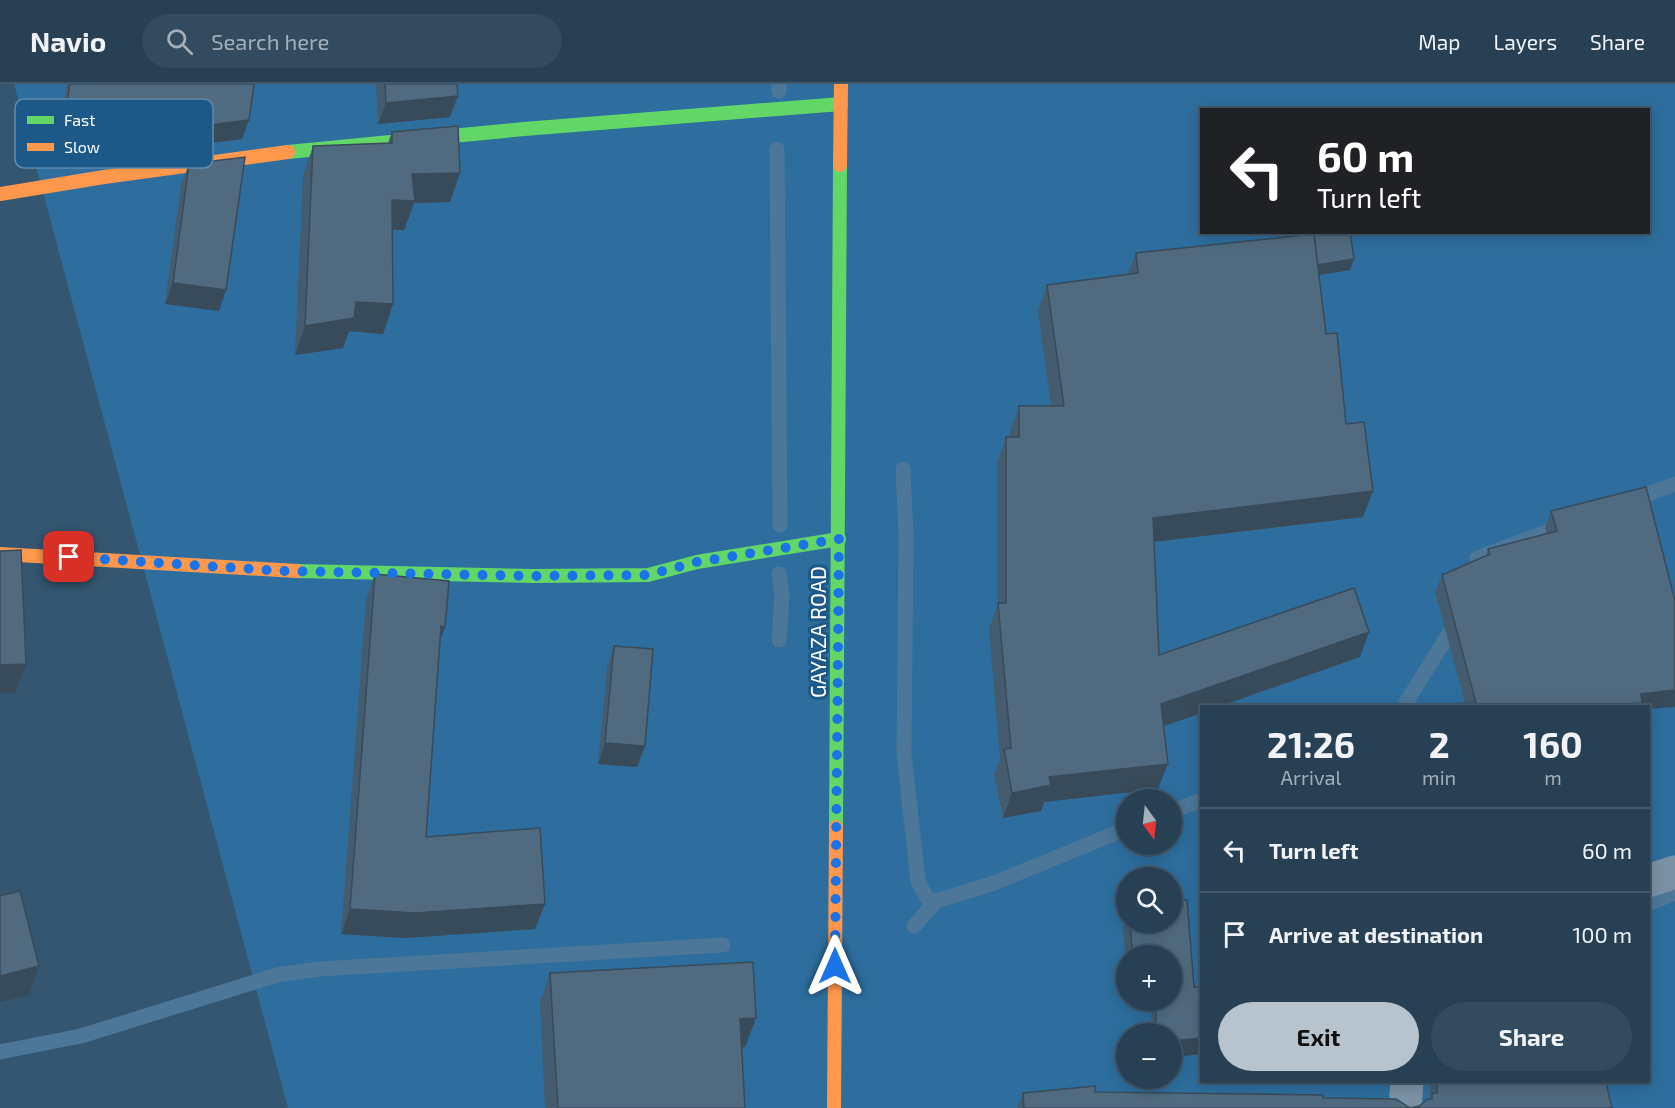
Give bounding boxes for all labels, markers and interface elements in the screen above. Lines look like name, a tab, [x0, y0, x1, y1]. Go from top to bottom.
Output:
search box	[142, 14, 562, 68]
text: Navio	[30, 24, 106, 58]
icon: search	[163, 25, 196, 58]
text: Search here	[211, 28, 329, 54]
text: Map	[1418, 29, 1460, 54]
text: Layers	[1493, 29, 1557, 54]
text: Share	[1590, 29, 1645, 54]
legend	[15, 99, 213, 168]
text: Fast	[64, 110, 95, 129]
text: 60 m	[1317, 130, 1414, 180]
icon: left	[1218, 132, 1296, 210]
text: Slow	[64, 137, 100, 156]
text: Turn left	[1317, 181, 1421, 213]
pin	[43, 531, 94, 582]
icon: arrive	[52, 540, 85, 573]
street label: GAYAZA ROAD	[805, 566, 830, 698]
text: 21:26	[1267, 722, 1355, 765]
text: 2	[1429, 722, 1450, 765]
text: 160	[1523, 722, 1583, 765]
text: Arrival	[1281, 765, 1341, 789]
text: min	[1422, 765, 1456, 789]
text: m	[1544, 765, 1562, 789]
north arrow	[1116, 789, 1182, 855]
map controls	[1116, 789, 1182, 1089]
icon: left	[1218, 834, 1251, 867]
text: Turn left	[1269, 837, 1358, 863]
text: 60 m	[1582, 837, 1632, 863]
button: search	[1116, 867, 1182, 933]
icon: arrive	[1218, 918, 1251, 951]
text: Arrive at destination	[1269, 921, 1483, 947]
text: 100 m	[1573, 921, 1632, 947]
position arrow	[803, 934, 867, 998]
button: +	[1116, 945, 1182, 1011]
button: Exit	[1218, 1002, 1419, 1071]
button: Share	[1431, 1002, 1632, 1071]
button: −	[1116, 1023, 1182, 1089]

